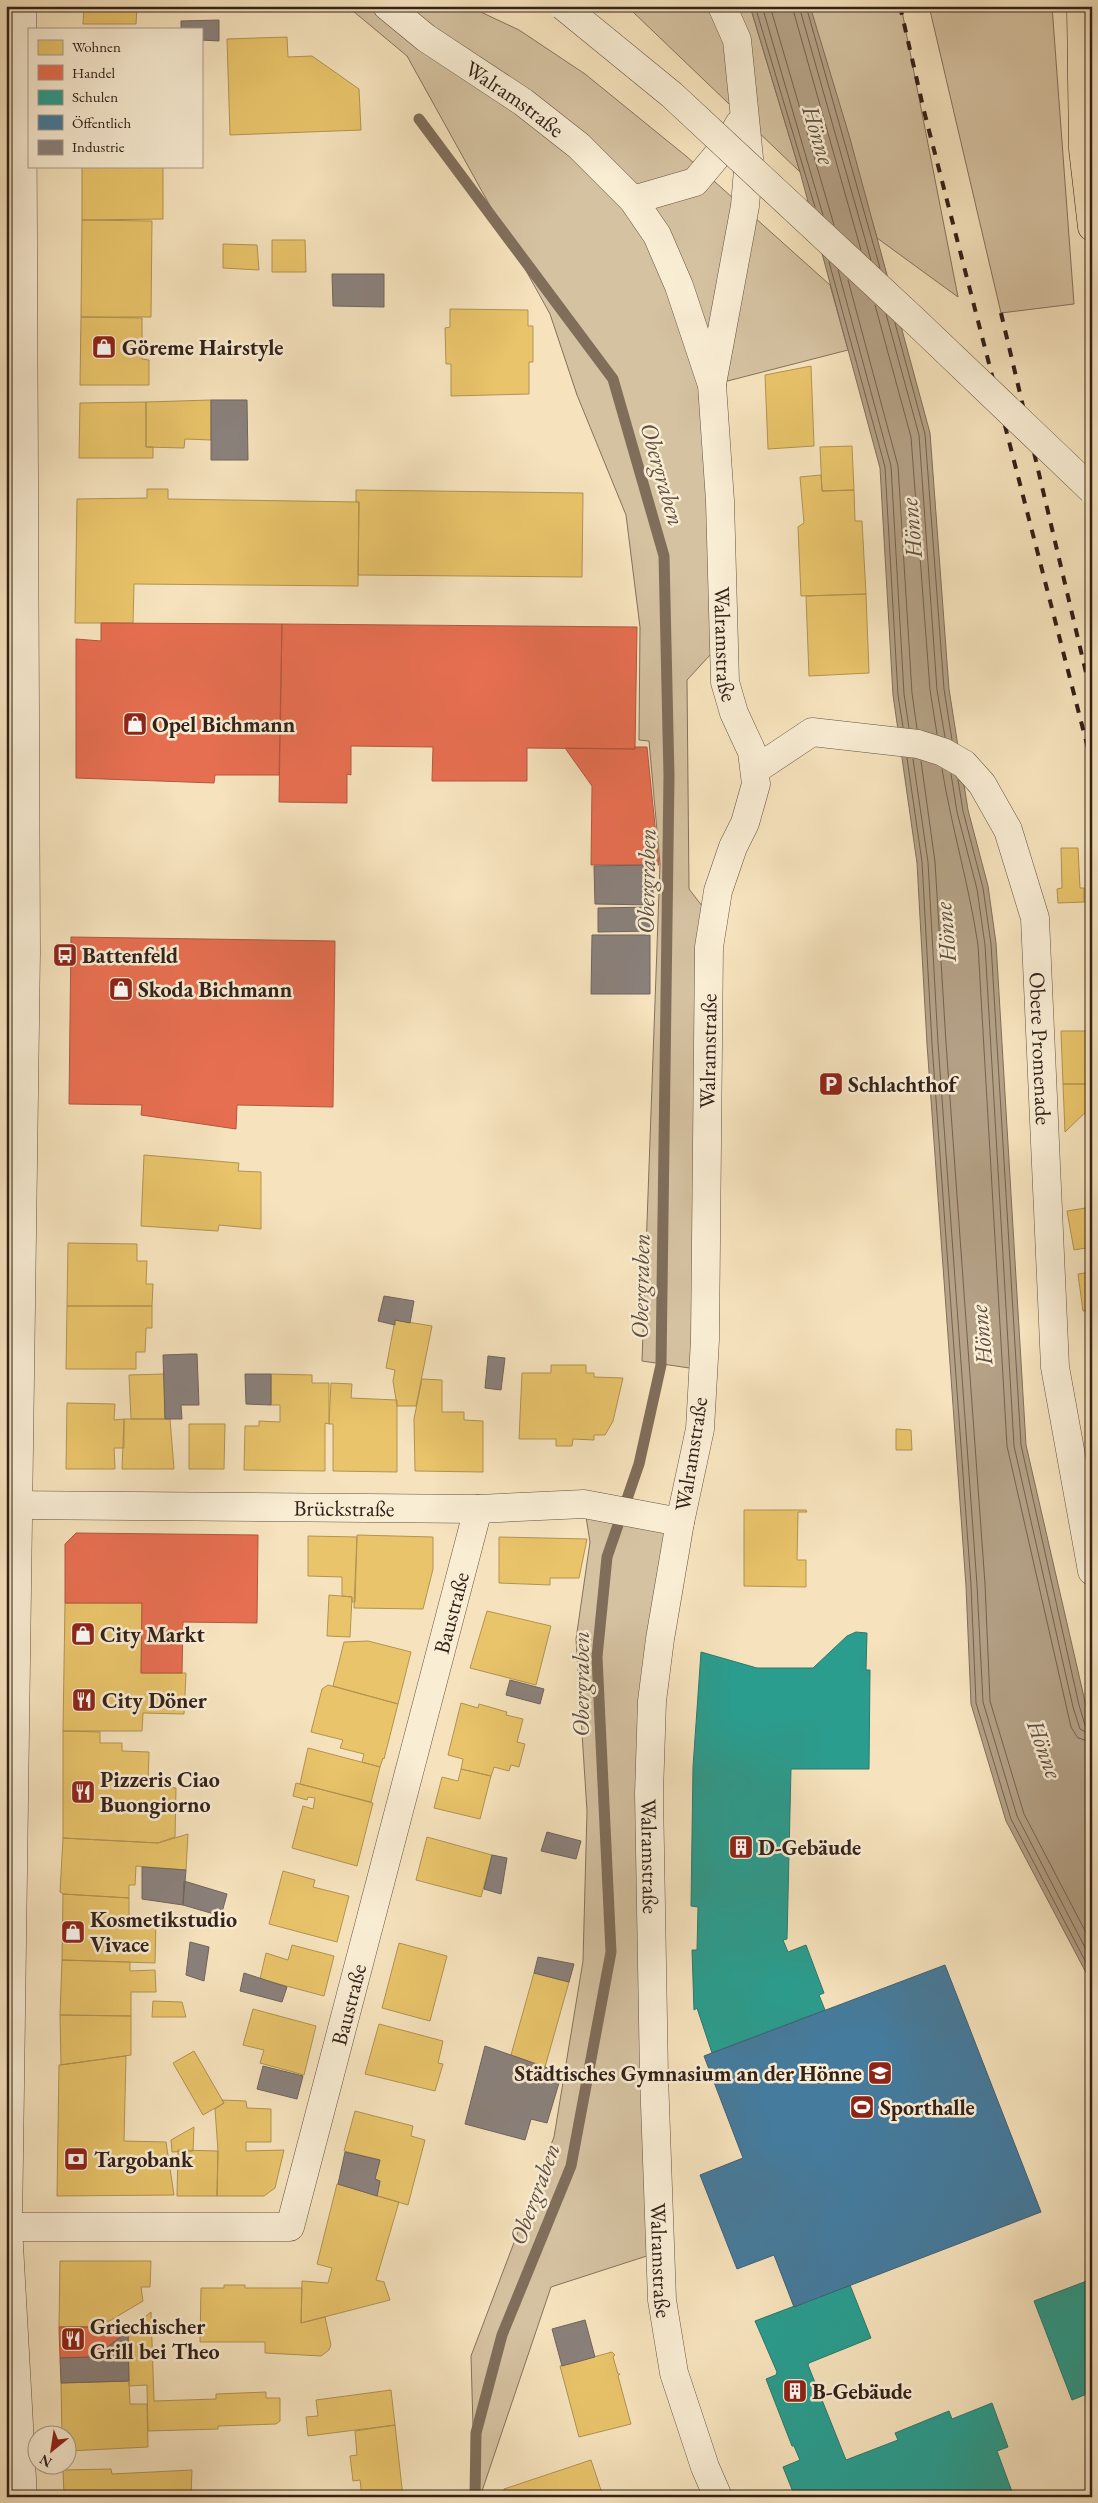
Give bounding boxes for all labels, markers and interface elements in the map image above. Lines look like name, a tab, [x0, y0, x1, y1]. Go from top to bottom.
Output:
legend	[28, 28, 202, 168]
text: Wohnen	[72, 37, 121, 56]
street label: Walramstraße	[460, 53, 571, 144]
text: Handel	[72, 63, 115, 82]
text: Schulen	[72, 87, 118, 106]
water label: Hönne	[795, 101, 843, 169]
text: Öffentlich	[72, 113, 132, 132]
text: Industrie	[72, 137, 125, 156]
place label: Göreme Hairstyle	[122, 333, 283, 362]
shop icon: Göreme Hairstyle	[91, 334, 117, 360]
water label: Obergraben	[634, 419, 692, 529]
water label: Hönne	[893, 496, 929, 560]
street label: Walramstraße	[708, 586, 745, 705]
place label: Opel Bichmann	[152, 710, 296, 739]
shop icon: Opel Bichmann	[122, 711, 148, 737]
water label: Obergraben	[630, 828, 662, 934]
water label: Hönne	[927, 900, 963, 964]
place label: Battenfeld	[82, 941, 178, 970]
bus stop icon: Battenfeld	[52, 942, 78, 968]
street label: Obere Promenade	[1023, 971, 1059, 1126]
place label: Skoda Bichmann	[138, 975, 293, 1004]
shop icon: Skoda Bichmann	[108, 976, 134, 1002]
street label: Walramstraße	[692, 993, 724, 1109]
place label: Schlachthof	[848, 1070, 960, 1099]
parking icon: Schlachthof	[818, 1071, 844, 1097]
water label: Obergraben	[624, 1233, 656, 1339]
water label: Hönne	[962, 1303, 1000, 1368]
street label: Walramstraße	[668, 1394, 714, 1513]
street label: Brückstraße	[293, 1493, 395, 1523]
street label: Baustraße	[426, 1568, 476, 1657]
place label: City Markt	[100, 1620, 206, 1649]
shop icon: City Markt	[70, 1621, 96, 1647]
water label: Obergraben	[565, 1631, 596, 1737]
place label: City Döner	[102, 1686, 208, 1715]
restaurant icon: City Döner	[71, 1687, 97, 1713]
water label: Hönne	[1020, 1714, 1070, 1783]
place label: Pizzeris Ciao Buongiorno	[100, 1765, 220, 1819]
restaurant icon: Pizzeris Ciao Buongiorno	[70, 1779, 96, 1805]
street label: Walramstraße	[635, 1799, 666, 1915]
place label: D-Gebäude	[758, 1833, 861, 1862]
building icon: D-Gebäude	[728, 1834, 754, 1860]
place label: Kosmetikstudio Vivace	[90, 1905, 237, 1959]
shop icon: Kosmetikstudio Vivace	[60, 1919, 86, 1945]
street label: Baustraße	[324, 1960, 373, 2048]
place label: Städtisches Gymnasium an der Hönne	[514, 2059, 862, 2088]
school or university icon: Städtisches Gymnasium an der Hönne	[867, 2060, 893, 2086]
place label: Sporthalle	[880, 2093, 975, 2122]
sports icon: Sporthalle	[849, 2094, 875, 2120]
water label: Obergraben	[501, 2139, 567, 2249]
place label: Targobank	[94, 2145, 194, 2174]
bank icon: Targobank	[63, 2146, 89, 2172]
street label: Walramstraße	[644, 2202, 679, 2320]
place label: Griechischer Grill bei Theo	[90, 2312, 220, 2366]
restaurant icon: Griechischer Grill bei Theo	[60, 2326, 86, 2352]
place label: B-Gebäude	[812, 2377, 912, 2406]
building icon: B-Gebäude	[782, 2378, 808, 2404]
north arrow	[28, 2426, 78, 2476]
text: N	[36, 2450, 55, 2472]

